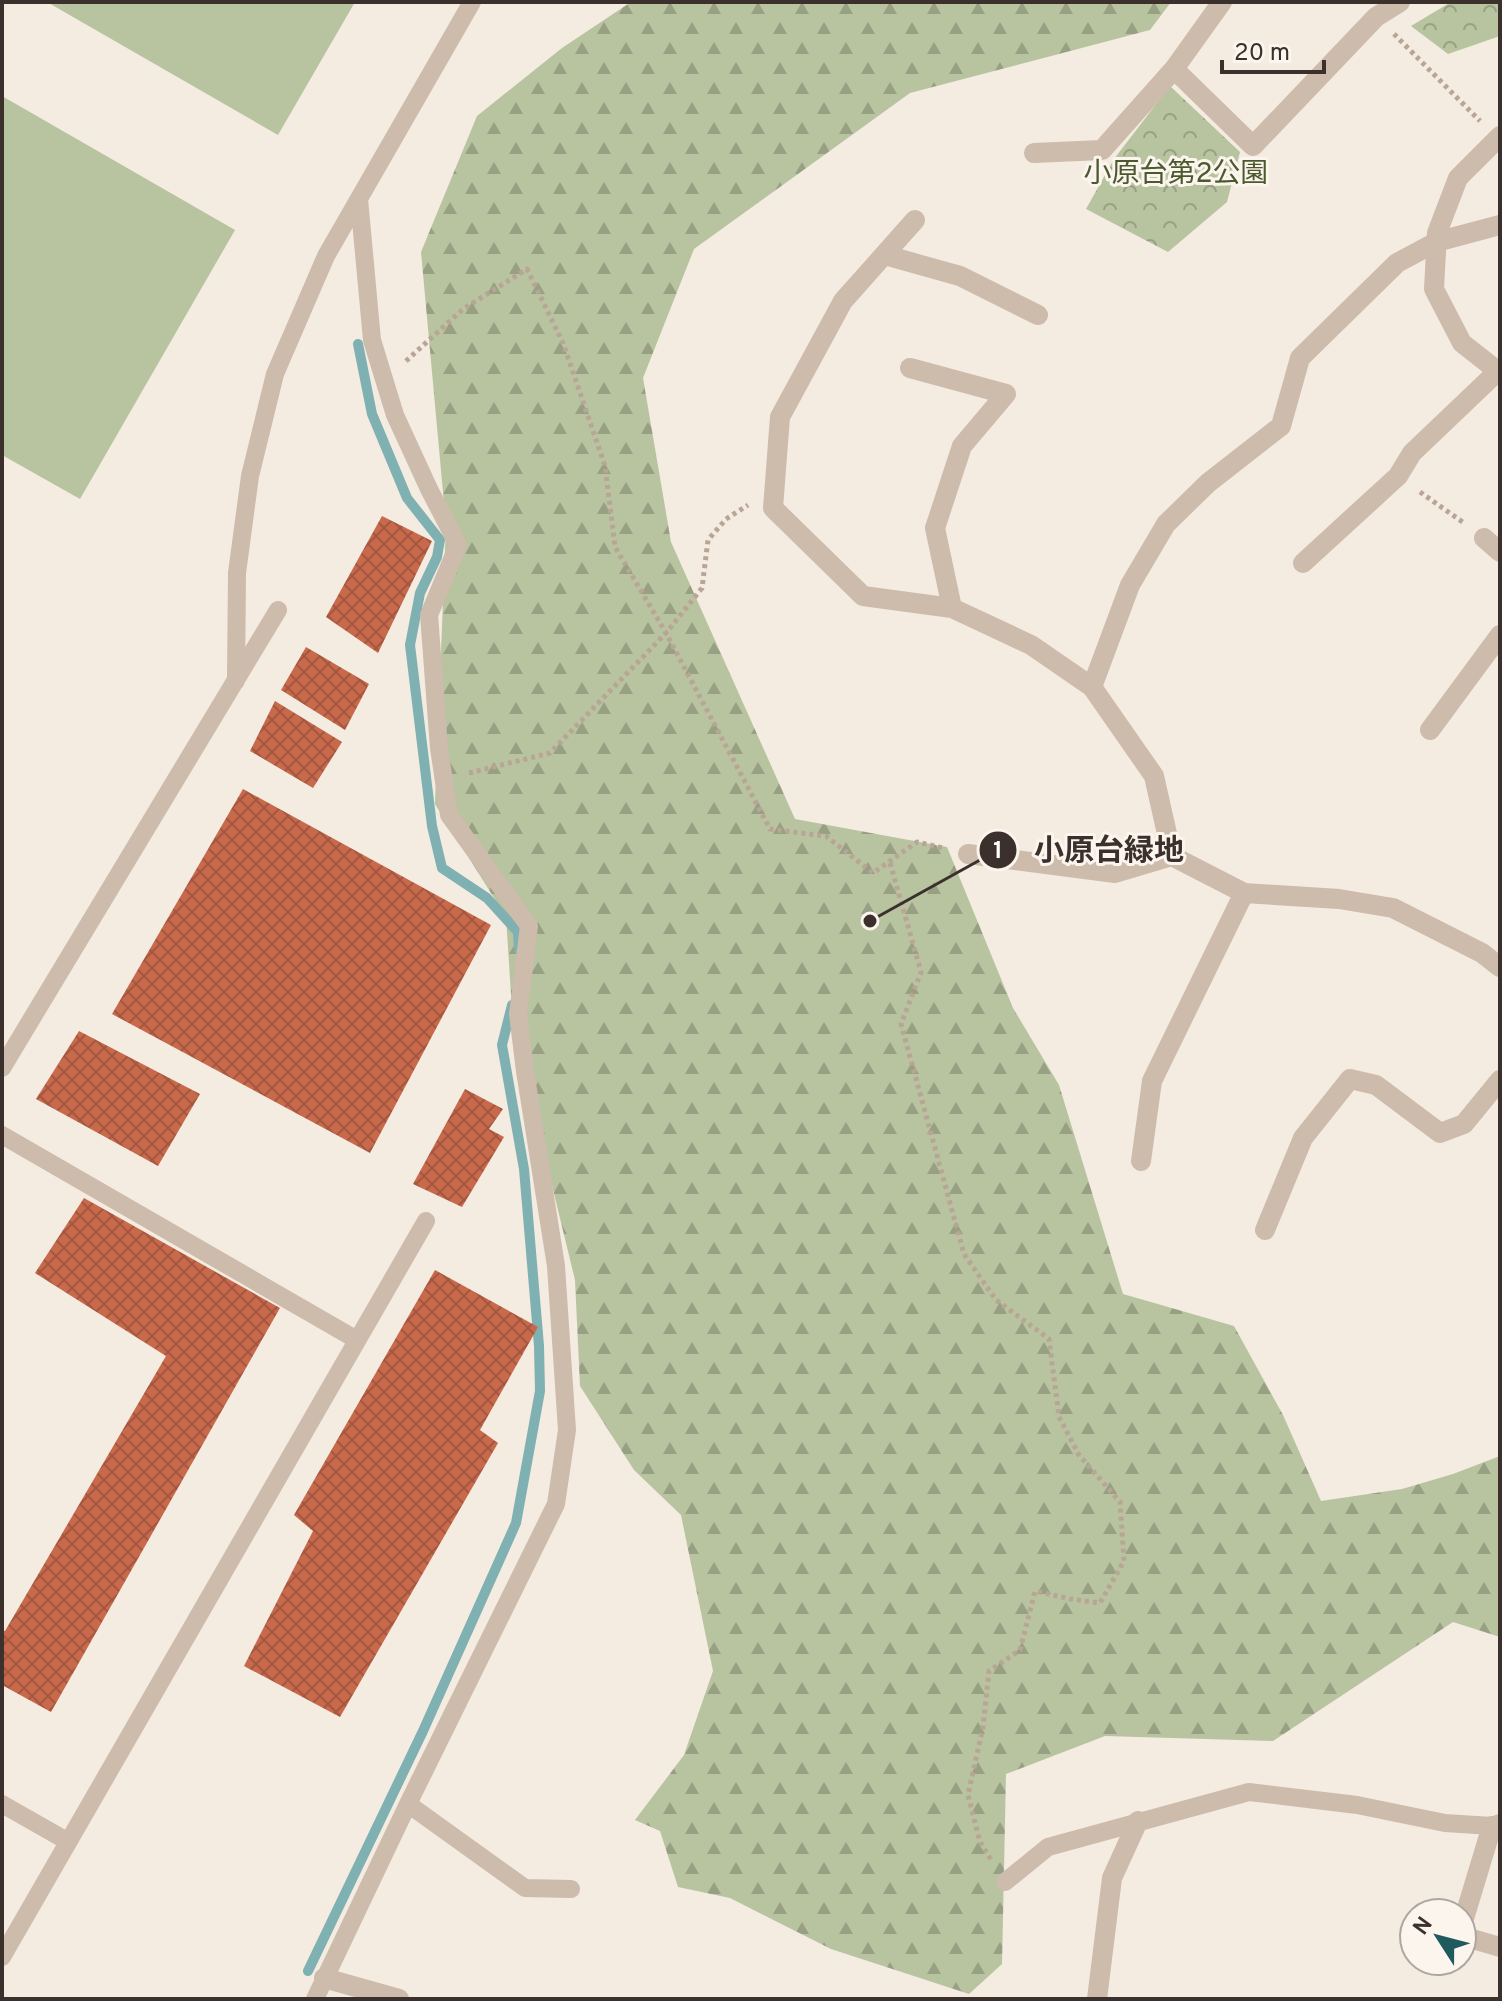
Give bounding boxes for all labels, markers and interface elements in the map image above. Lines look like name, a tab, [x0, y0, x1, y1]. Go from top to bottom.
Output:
scale bar	[1222, 24, 1324, 74]
text: 20 m	[1234, 39, 1290, 69]
park label: 小原台第2公園	[1083, 157, 1269, 193]
callout: 小原台緑地	[978, 823, 1200, 877]
text: 小原台緑地	[1034, 834, 1184, 871]
text: 1	[993, 837, 1003, 867]
north arrow	[1398, 1897, 1478, 1977]
text: N	[1408, 1912, 1439, 1941]

